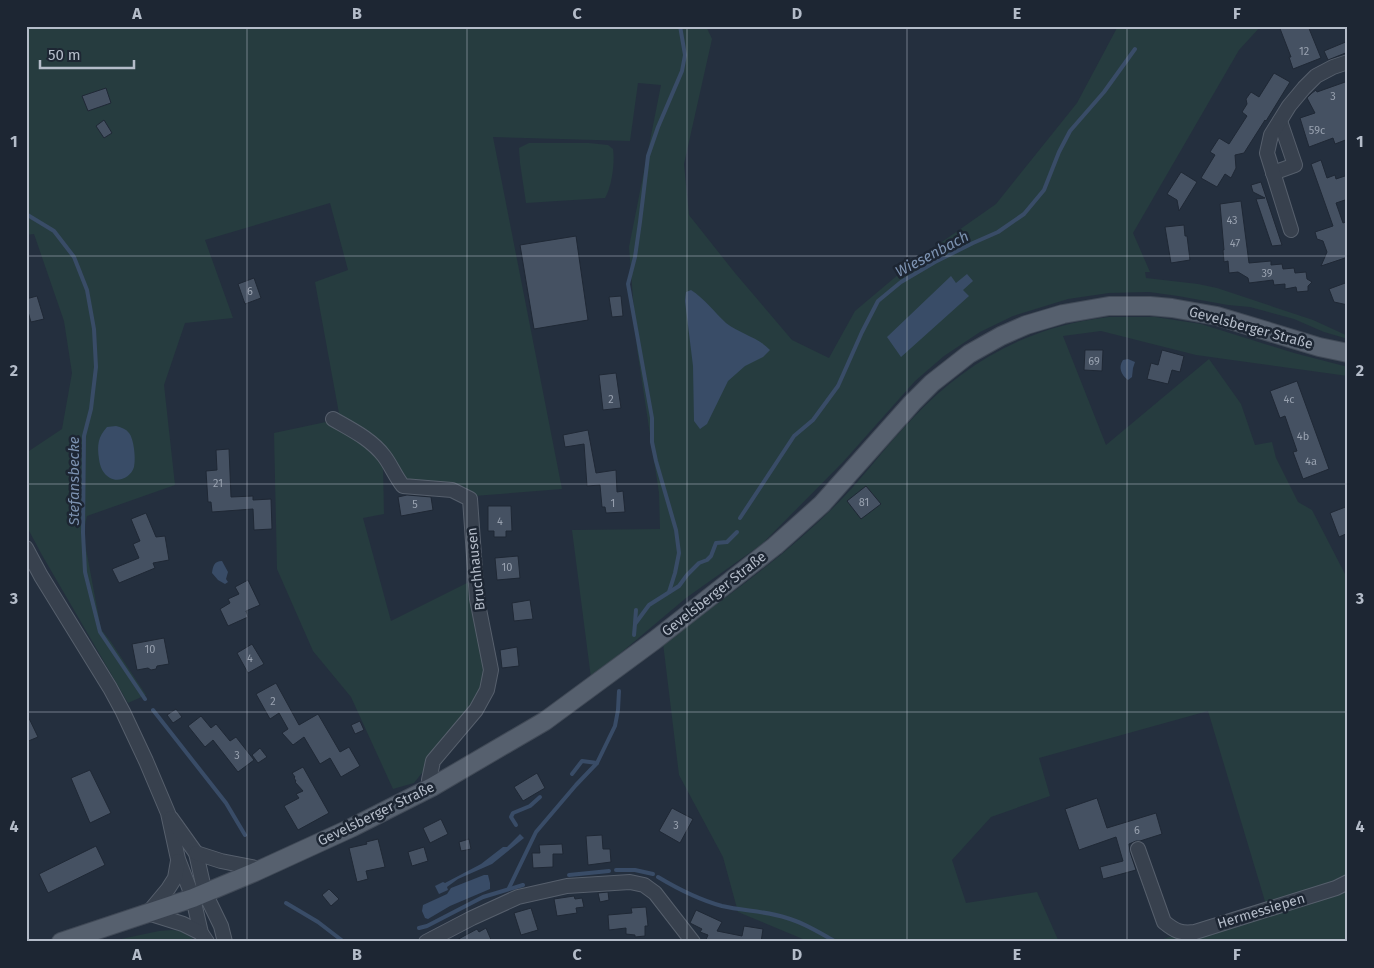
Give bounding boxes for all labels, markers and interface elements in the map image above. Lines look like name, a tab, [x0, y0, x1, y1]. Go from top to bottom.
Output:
text: A	[131, 4, 142, 23]
text: B	[352, 4, 362, 23]
text: C	[572, 4, 582, 23]
text: D	[792, 4, 802, 23]
text: E	[1013, 4, 1021, 23]
text: F	[1233, 4, 1241, 23]
scale bar	[40, 38, 134, 70]
house number: 12	[1299, 45, 1309, 58]
text: 50 m	[48, 46, 81, 64]
house number: 3	[1330, 90, 1336, 103]
house number: 59c	[1309, 124, 1325, 137]
text: 1	[10, 132, 18, 151]
text: 1	[1356, 132, 1364, 151]
house number: 43	[1226, 214, 1238, 227]
water label: Wiesenbach	[892, 227, 972, 281]
house number: 47	[1230, 237, 1240, 250]
house number: 39	[1261, 267, 1273, 280]
house number: 6	[247, 285, 253, 298]
street label: Gevelsberger Straße	[1187, 303, 1315, 353]
house number: 69	[1088, 355, 1100, 368]
text: 2	[10, 361, 18, 380]
text: 2	[1356, 361, 1364, 380]
house number: 2	[608, 393, 614, 406]
house number: 4c	[1283, 393, 1295, 406]
house number: 4b	[1297, 430, 1309, 443]
water label: Stefansbecke	[65, 436, 83, 527]
house number: 4a	[1305, 455, 1317, 468]
house number: 21	[213, 477, 223, 490]
house number: 81	[859, 496, 869, 509]
house number: 1	[611, 497, 615, 510]
house number: 5	[412, 498, 418, 511]
house number: 4	[497, 515, 503, 528]
street label: Bruchhausen	[463, 527, 489, 611]
street label: Gevelsberger Straße	[658, 548, 770, 640]
house number: 10	[502, 561, 512, 574]
text: 3	[9, 589, 18, 608]
text: 3	[1355, 589, 1364, 608]
house number: 10	[145, 643, 155, 656]
house number: 4	[247, 652, 253, 665]
house number: 2	[270, 695, 276, 708]
house number: 3	[234, 749, 240, 762]
street label: Gevelsberger Straße	[315, 778, 437, 850]
text: 4	[9, 817, 19, 836]
text: 4	[1355, 817, 1365, 836]
house number: 3	[673, 819, 679, 832]
house number: 6	[1134, 824, 1140, 837]
street label: Hermessiepen	[1215, 890, 1307, 932]
text: A	[131, 945, 142, 964]
text: B	[352, 945, 362, 964]
text: C	[572, 945, 582, 964]
text: D	[792, 945, 802, 964]
text: E	[1013, 945, 1021, 964]
text: F	[1233, 945, 1241, 964]

